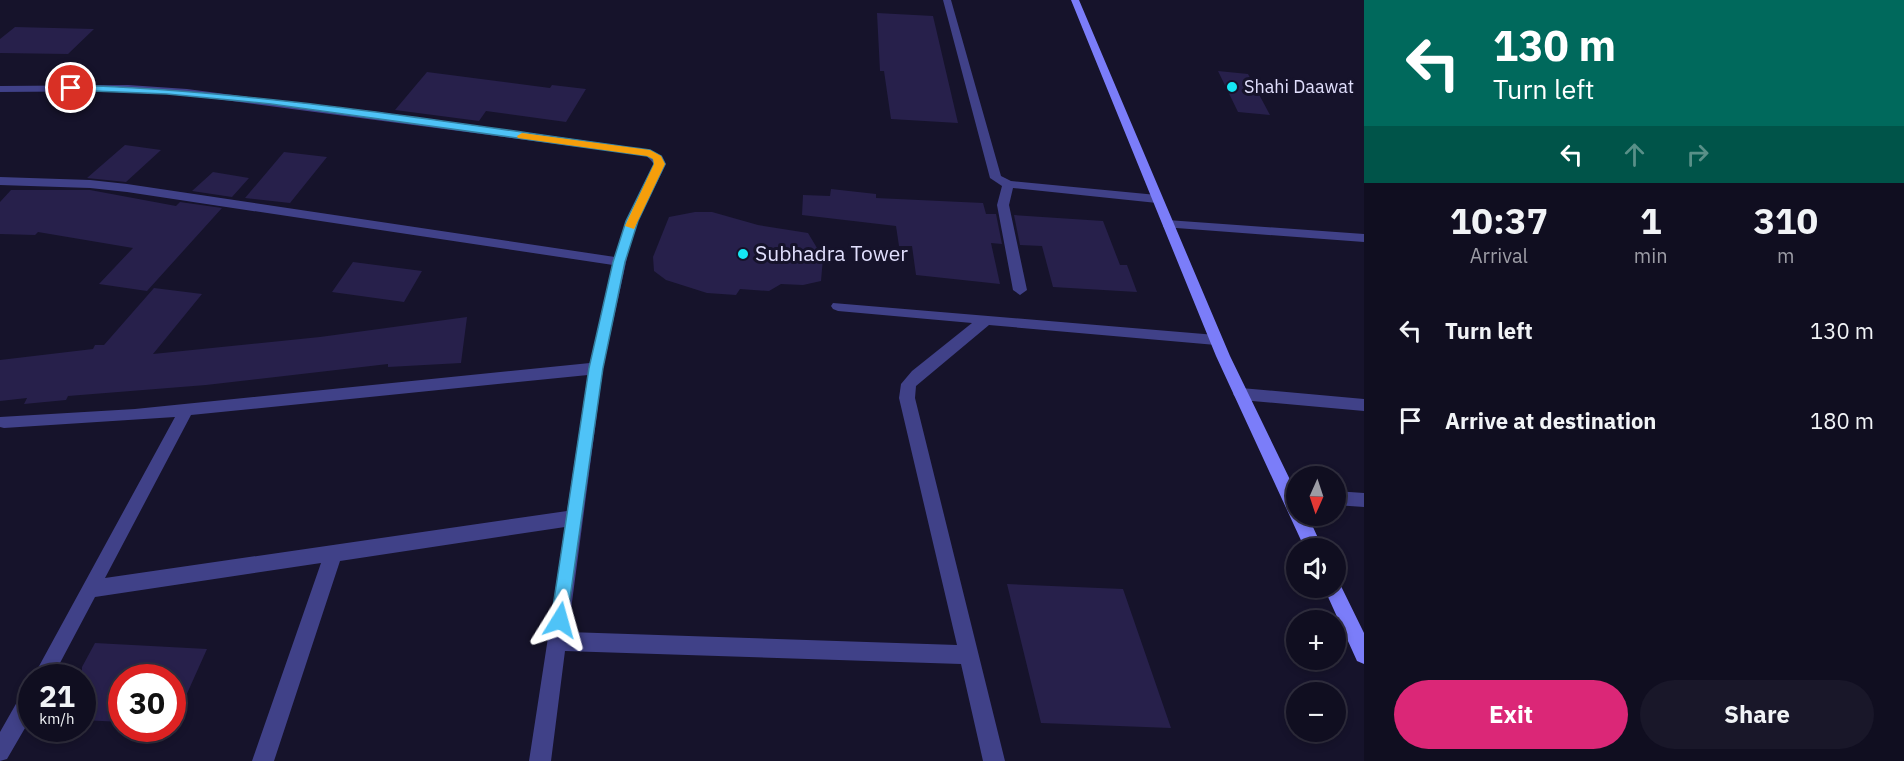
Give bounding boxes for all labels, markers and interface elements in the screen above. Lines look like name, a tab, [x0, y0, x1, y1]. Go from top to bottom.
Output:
text: 130 m	[1493, 18, 1616, 73]
icon: left	[1394, 24, 1472, 102]
pin	[45, 62, 96, 113]
icon: arrive	[54, 71, 87, 104]
text: Turn left	[1493, 71, 1594, 106]
place label: Shahi Daawat	[1244, 75, 1354, 98]
marker: Shahi Daawat	[1225, 80, 1239, 94]
icon: left	[1555, 138, 1588, 171]
icon: ahead	[1618, 138, 1651, 171]
icon: right	[1681, 138, 1714, 171]
text: 10:37	[1450, 197, 1548, 244]
text: 1	[1640, 197, 1662, 244]
text: 310	[1753, 197, 1818, 244]
place label: Subhadra Tower	[755, 239, 908, 267]
text: Arrival	[1470, 242, 1528, 269]
text: min	[1634, 242, 1668, 269]
text: m	[1777, 242, 1795, 269]
marker: Subhadra Tower	[736, 247, 750, 261]
icon: left	[1394, 314, 1427, 347]
text: Turn left	[1445, 316, 1533, 345]
text: 130 m	[1810, 316, 1874, 345]
icon: arrive	[1394, 404, 1427, 437]
text: Arrive at destination	[1445, 406, 1656, 435]
text: 180 m	[1810, 406, 1874, 435]
north arrow	[1286, 466, 1346, 526]
map controls	[1286, 466, 1346, 742]
button: sound	[1286, 538, 1346, 598]
position arrow	[528, 588, 592, 652]
button: +	[1286, 610, 1346, 670]
speed limit sign: 30	[108, 664, 186, 742]
text: 21	[39, 676, 75, 715]
button: Exit	[1394, 680, 1628, 749]
button: Share	[1640, 680, 1874, 749]
button: −	[1286, 682, 1346, 742]
text: km/h	[39, 709, 75, 728]

